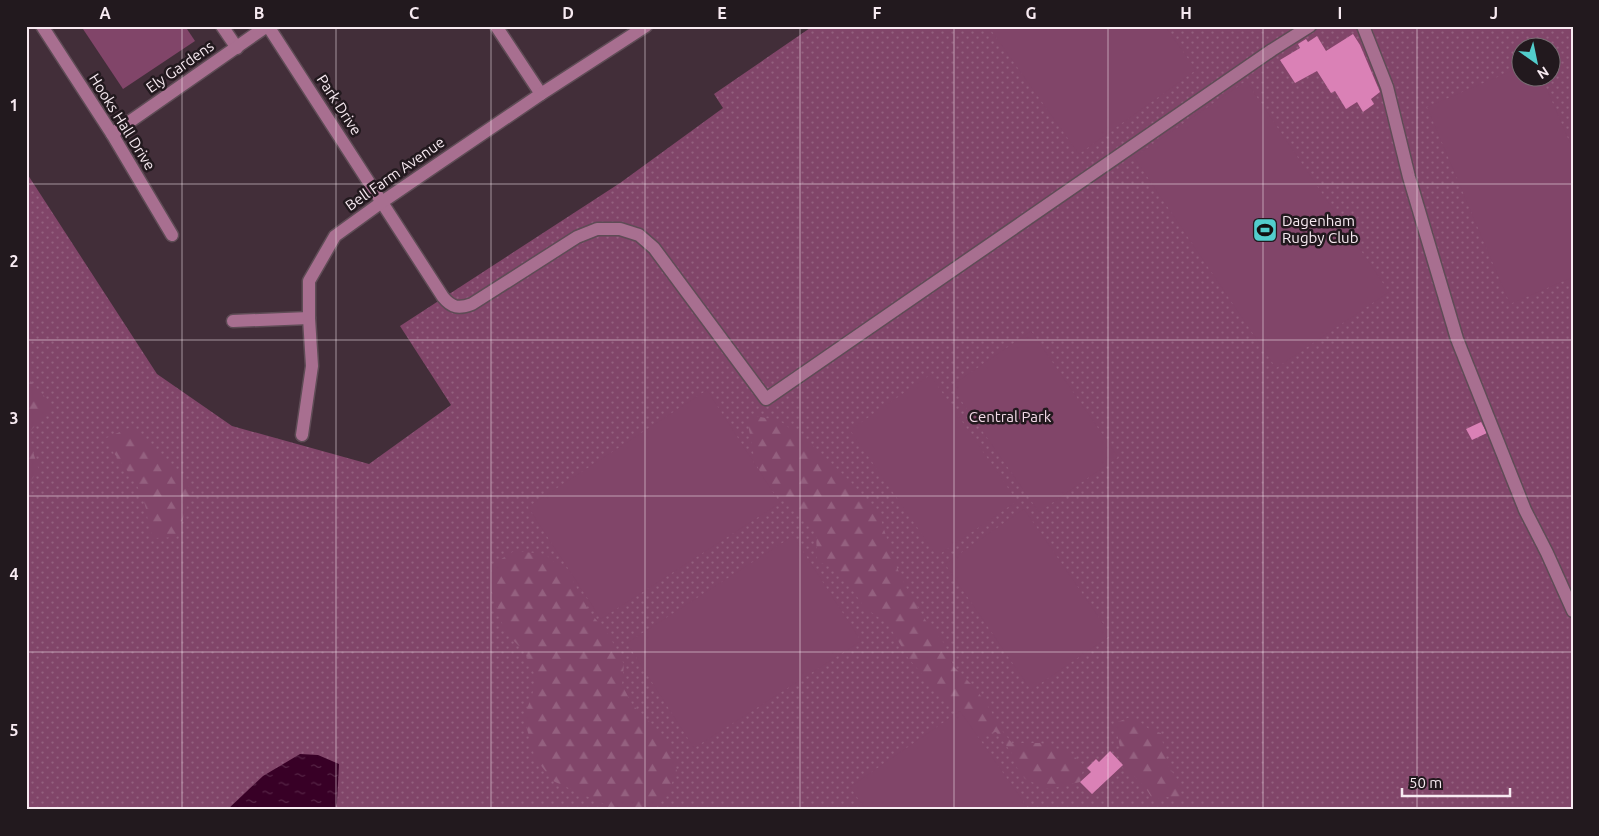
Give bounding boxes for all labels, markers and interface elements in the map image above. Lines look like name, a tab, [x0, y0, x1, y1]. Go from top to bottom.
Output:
text: A	[99, 4, 111, 22]
text: B	[254, 4, 264, 22]
text: C	[409, 4, 419, 22]
text: D	[562, 4, 574, 22]
text: E	[717, 4, 727, 22]
text: F	[873, 4, 882, 22]
text: G	[1025, 4, 1037, 22]
text: H	[1180, 4, 1192, 22]
text: I	[1338, 4, 1342, 22]
text: J	[1490, 4, 1498, 22]
street label: Ely Gardens	[143, 37, 217, 96]
north arrow	[1512, 38, 1562, 88]
text: N	[1534, 63, 1552, 82]
street label: Hooks Hall Drive	[86, 70, 159, 173]
street label: Park Drive	[314, 71, 365, 138]
text: 1	[9, 96, 19, 114]
street label: Bell Farm Avenue	[342, 133, 447, 214]
place label: Dagenham Rugby Club	[1282, 212, 1358, 246]
sports icon: Dagenham Rugby Club	[1252, 217, 1278, 243]
text: 2	[9, 252, 19, 270]
park label: Central Park	[969, 408, 1052, 425]
text: 3	[9, 409, 19, 427]
text: 4	[9, 565, 19, 583]
text: 5	[9, 721, 19, 739]
scale bar	[1402, 766, 1509, 798]
text: 50 m	[1409, 774, 1442, 791]

